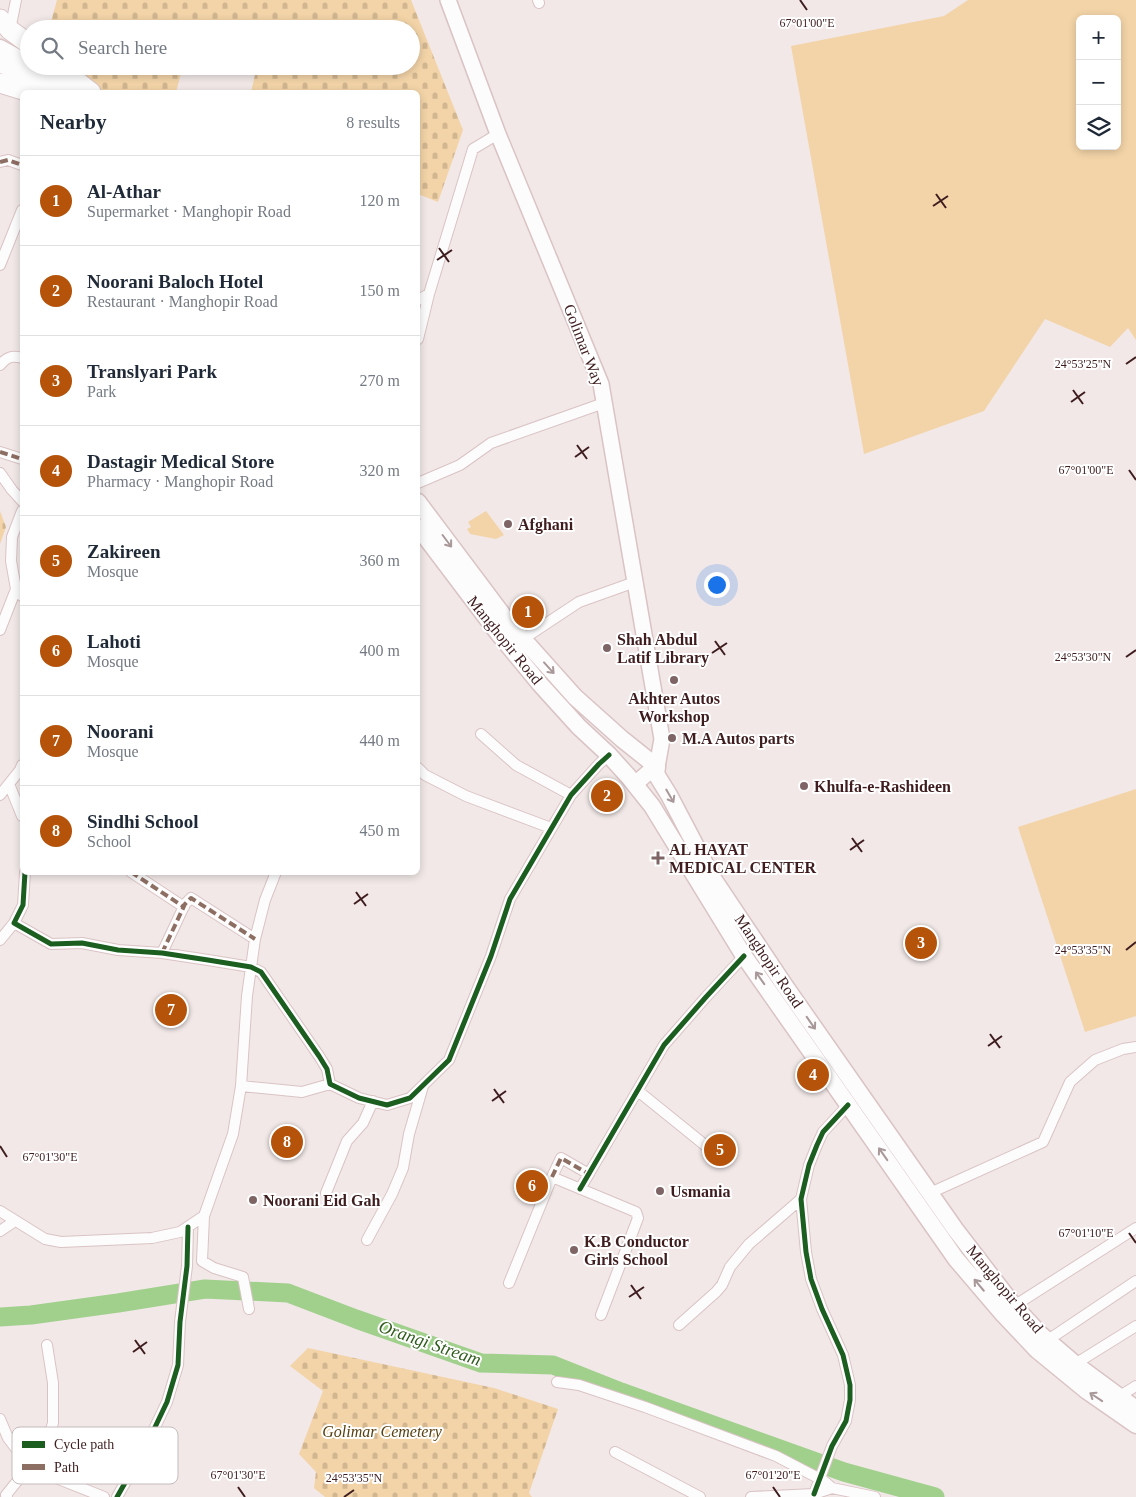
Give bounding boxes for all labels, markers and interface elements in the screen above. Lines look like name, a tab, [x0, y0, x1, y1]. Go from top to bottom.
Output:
map controls	[1076, 15, 1121, 150]
button: +	[1076, 15, 1121, 60]
text: 67°01'00"E	[779, 16, 835, 30]
search box	[20, 20, 420, 75]
icon: search	[38, 34, 66, 62]
text: Search here	[78, 37, 167, 58]
button: −	[1076, 60, 1121, 105]
button: layers	[1076, 105, 1121, 150]
text: Nearby	[40, 110, 107, 134]
text: 8 results	[346, 114, 400, 131]
text: Al-Athar	[87, 181, 161, 202]
text: 1	[52, 192, 60, 209]
text: 120 m	[360, 192, 400, 209]
text: Supermarket · Manghopir Road	[87, 203, 291, 220]
text: Noorani Baloch Hotel	[87, 271, 263, 292]
text: 2	[52, 282, 60, 299]
text: 150 m	[360, 282, 400, 299]
text: Restaurant · Manghopir Road	[87, 293, 278, 310]
street label: Golimar Way	[560, 302, 607, 389]
text: 24°53'25"N	[1055, 357, 1112, 371]
text: Translyari Park	[87, 361, 217, 382]
text: 3	[52, 372, 60, 389]
text: 270 m	[360, 372, 400, 389]
text: Park	[87, 383, 116, 400]
text: Dastagir Medical Store	[87, 451, 274, 472]
text: 4	[52, 462, 60, 479]
text: 320 m	[360, 462, 400, 479]
text: 67°01'00"E	[1058, 463, 1114, 477]
text: Pharmacy · Manghopir Road	[87, 473, 273, 490]
place label: Afghani	[518, 516, 574, 534]
marker: Afghani	[502, 518, 514, 530]
one-way arrow	[441, 534, 452, 547]
text: Zakireen	[87, 541, 161, 562]
text: 5	[52, 552, 60, 569]
text: 360 m	[360, 552, 400, 569]
text: Mosque	[87, 563, 139, 580]
your location	[704, 572, 730, 598]
street label: Manghopir Road	[463, 592, 546, 688]
pin: 1	[512, 593, 544, 631]
text: Lahoti	[87, 631, 141, 652]
place label: Shah Abdul Latif Library	[617, 631, 709, 667]
text: 6	[52, 642, 60, 659]
text: 400 m	[360, 642, 400, 659]
marker: Shah Abdul Latif Library	[601, 642, 613, 654]
text: 24°53'30"N	[1055, 650, 1112, 664]
text: Mosque	[87, 653, 139, 670]
one-way arrow	[543, 661, 554, 674]
marker: Akhter Autos Workshop	[668, 674, 680, 686]
place label: Akhter Autos Workshop	[628, 690, 720, 726]
text: Noorani	[87, 721, 154, 742]
place label: M.A Autos parts	[682, 730, 794, 748]
text: 7	[52, 732, 60, 749]
text: 440 m	[360, 732, 400, 749]
marker: M.A Autos parts	[666, 732, 678, 744]
text: Mosque	[87, 743, 139, 760]
pin: 2	[591, 777, 623, 815]
place label: Khulfa-e-Rashideen	[814, 778, 951, 795]
marker: Khulfa-e-Rashideen	[798, 780, 810, 792]
one-way arrow	[665, 788, 675, 802]
text: Sindhi School	[87, 811, 198, 832]
text: 8	[52, 822, 60, 839]
text: 450 m	[360, 822, 400, 839]
text: School	[87, 833, 131, 850]
place label: AL HAYAT MEDICAL CENTER	[669, 841, 817, 876]
marker: AL HAYAT MEDICAL CENTER	[651, 851, 665, 865]
street label: Manghopir Road	[731, 911, 806, 1011]
pin: 3	[905, 924, 937, 962]
text: 24°53'35"N	[1055, 943, 1112, 957]
one-way arrow	[755, 971, 765, 985]
pin: 7	[155, 991, 187, 1029]
one-way arrow	[806, 1016, 816, 1030]
pin: 4	[797, 1056, 829, 1094]
pin: 8	[271, 1123, 303, 1161]
pin: 5	[704, 1131, 736, 1169]
one-way arrow	[878, 1148, 888, 1162]
text: 67°01'30"E	[22, 1150, 78, 1164]
pin: 6	[516, 1167, 548, 1205]
place label: Usmania	[670, 1183, 730, 1200]
marker: Usmania	[654, 1185, 666, 1197]
place label: Noorani Eid Gah	[263, 1192, 380, 1209]
marker: Noorani Eid Gah	[247, 1194, 259, 1206]
text: 67°01'10"E	[1058, 1226, 1114, 1240]
place label: K.B Conductor Girls School	[584, 1233, 689, 1268]
street label: Manghopir Road	[963, 1242, 1047, 1337]
marker: K.B Conductor Girls School	[568, 1244, 580, 1256]
one-way arrow	[973, 1279, 984, 1292]
water label: Orangi Stream	[376, 1316, 484, 1370]
one-way arrow	[1089, 1392, 1103, 1402]
park label: Golimar Cemetery	[322, 1423, 443, 1441]
legend	[12, 1427, 178, 1484]
text: Cycle path	[54, 1437, 114, 1452]
text: Path	[54, 1460, 79, 1475]
text: 67°01'30"E	[210, 1468, 266, 1482]
text: 67°01'20"E	[745, 1468, 801, 1482]
text: 24°53'35"N	[326, 1471, 383, 1485]

